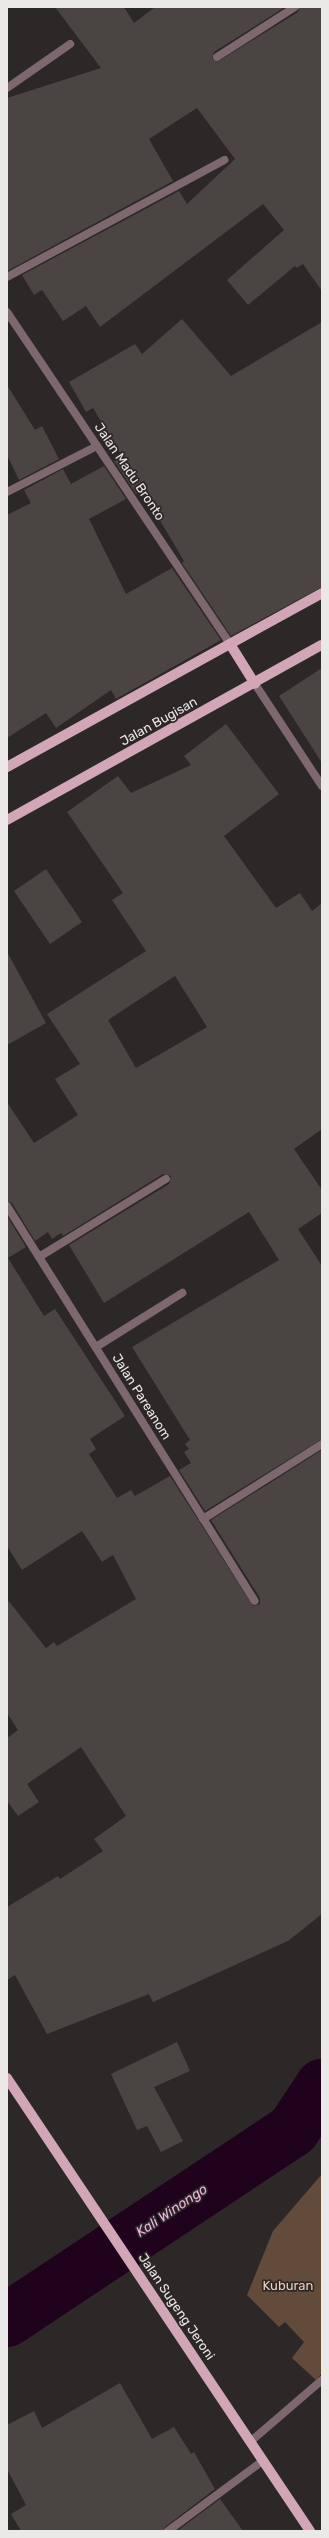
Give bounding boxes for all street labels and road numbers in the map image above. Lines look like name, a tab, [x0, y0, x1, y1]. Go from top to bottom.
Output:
street label: Jalan Madu Bronto	[91, 420, 167, 524]
street label: Jalan Bugisan	[118, 694, 200, 750]
street label: Jalan Pareanom	[108, 1351, 174, 1443]
street label: Jalan Sugeng Jeroni	[134, 2251, 218, 2363]

